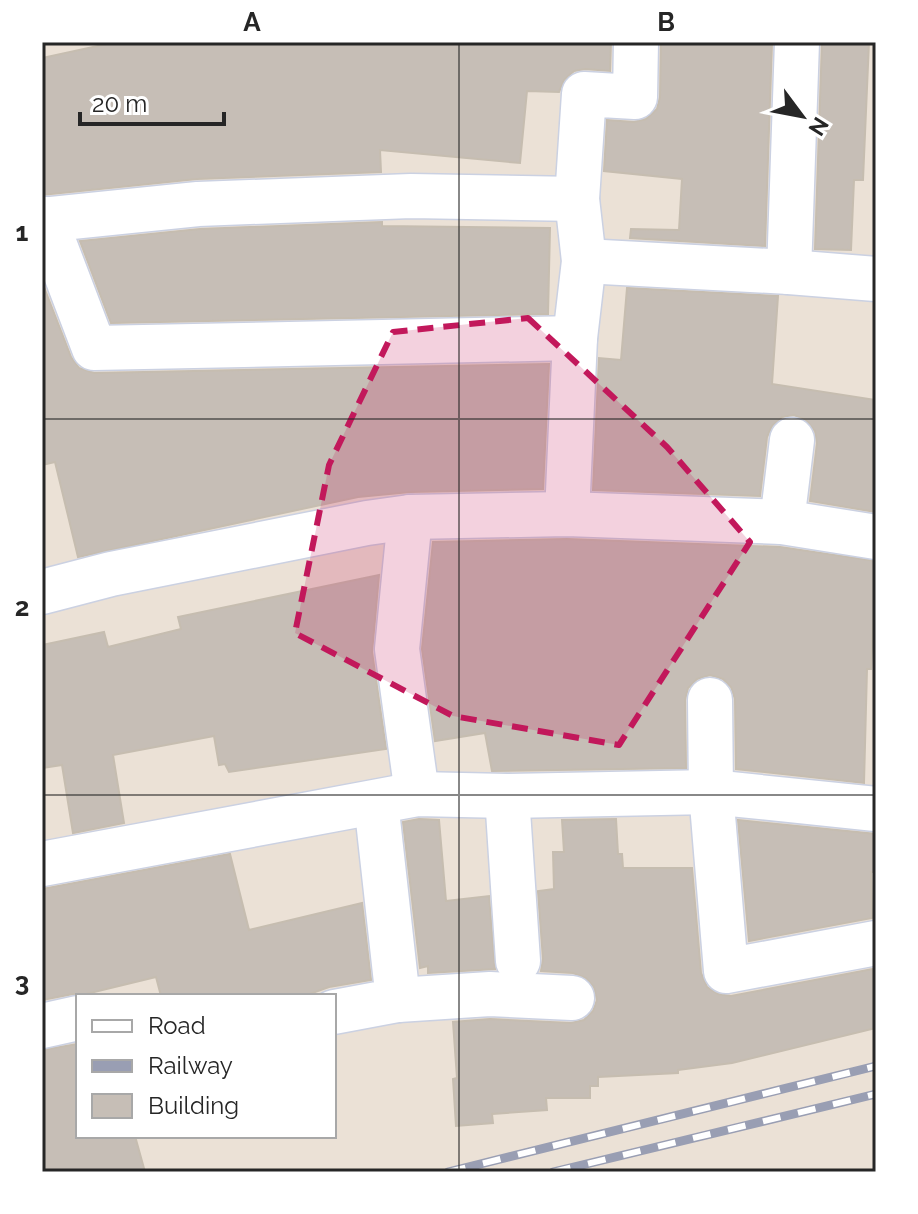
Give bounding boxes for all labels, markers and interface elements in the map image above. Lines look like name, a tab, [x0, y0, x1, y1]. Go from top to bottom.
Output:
text: A	[243, 7, 261, 37]
text: B	[657, 7, 675, 37]
scale bar	[80, 76, 224, 126]
north arrow	[762, 76, 842, 156]
text: 20 m	[92, 89, 147, 118]
text: N	[803, 113, 834, 141]
text: 1	[16, 217, 29, 247]
text: 2	[15, 592, 29, 622]
text: 3	[15, 967, 29, 997]
legend	[76, 994, 336, 1138]
text: Road	[148, 1011, 206, 1040]
text: Railway	[148, 1051, 233, 1080]
text: Building	[148, 1091, 239, 1120]

